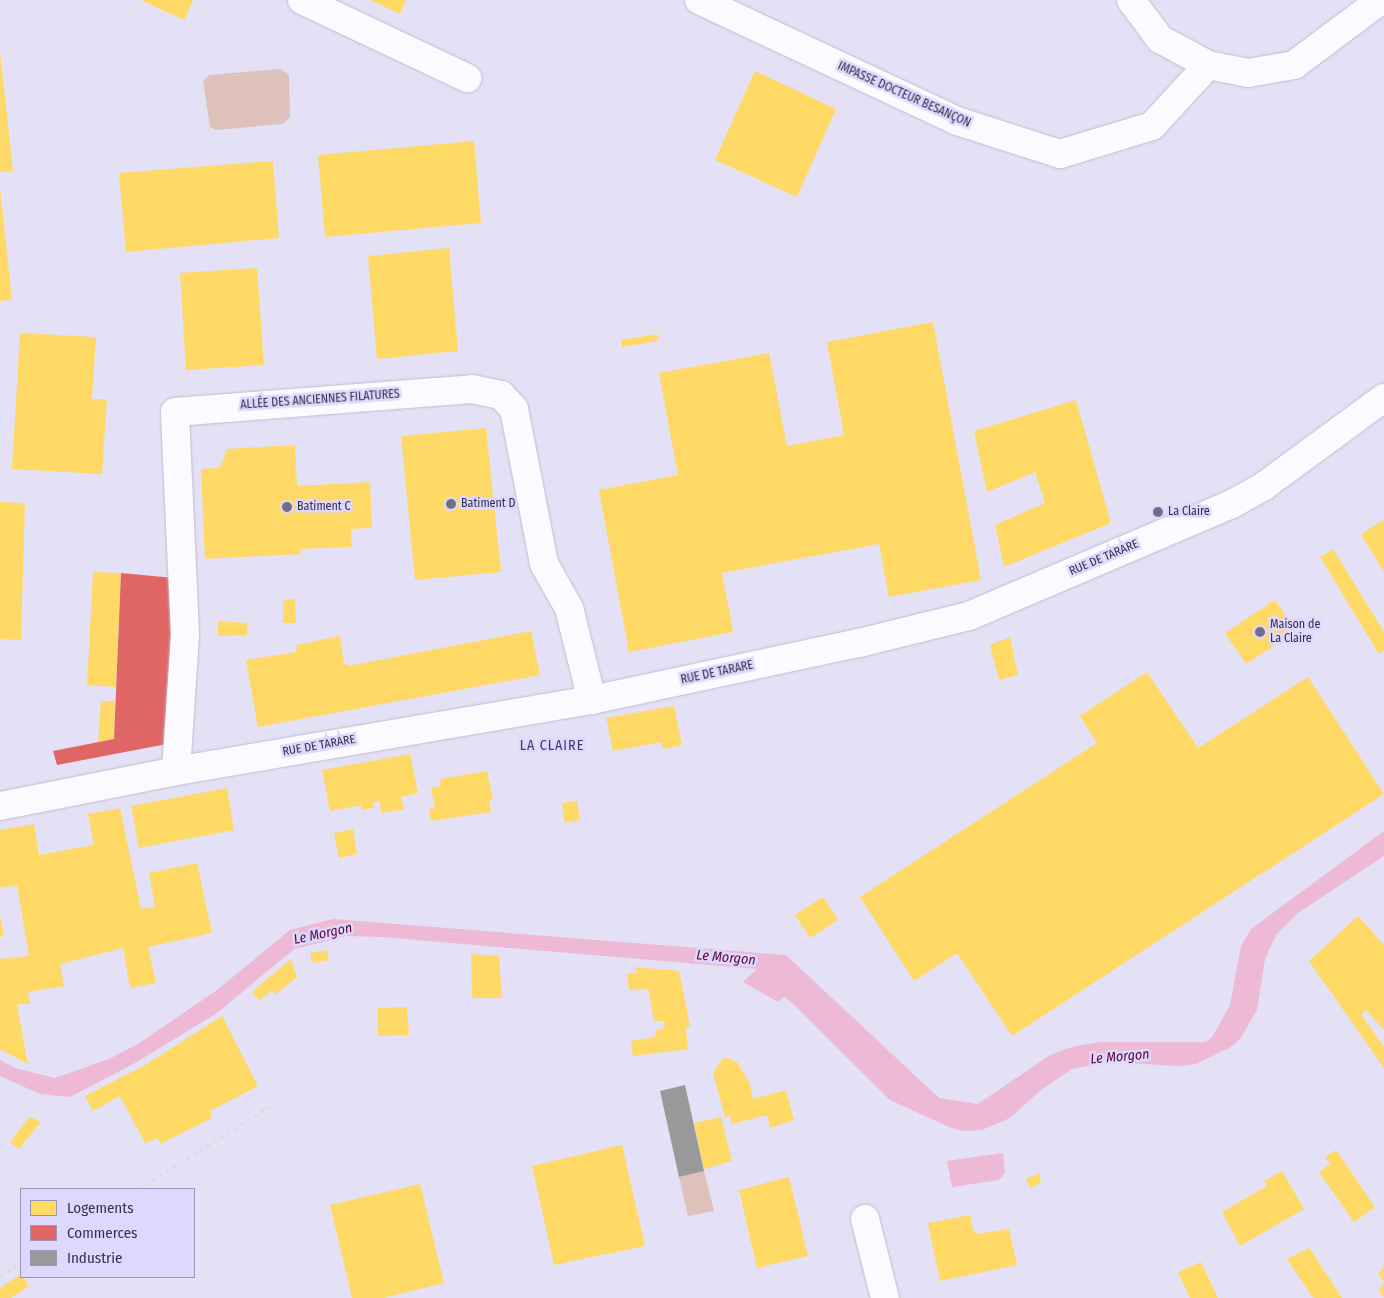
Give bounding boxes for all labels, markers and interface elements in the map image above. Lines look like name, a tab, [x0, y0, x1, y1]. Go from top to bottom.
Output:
street label: IMPASSE DOCTEUR BESANÇON	[835, 59, 973, 131]
street label: ALLÉE DES ANCIENNES FILATURES	[240, 387, 400, 413]
place label: Batiment D	[461, 497, 516, 511]
marker: Batiment D	[445, 498, 457, 510]
place label: Batiment C	[297, 500, 351, 514]
marker: Batiment C	[281, 501, 293, 513]
place label: La Claire	[1168, 505, 1210, 519]
marker: La Claire	[1152, 506, 1164, 518]
street label: RUE DE TARARE	[1067, 537, 1141, 579]
place label: Maison de La Claire	[1270, 618, 1320, 646]
marker: Maison de La Claire	[1254, 626, 1266, 638]
street label: RUE DE TARARE	[679, 658, 755, 688]
street label: RUE DE TARARE	[281, 733, 357, 759]
district label: LA CLAIRE	[519, 738, 585, 754]
water label: Le Morgon	[292, 920, 354, 948]
water label: Le Morgon	[696, 947, 756, 969]
water label: Le Morgon	[1090, 1046, 1150, 1068]
legend	[20, 1188, 195, 1278]
text: Logements	[67, 1199, 134, 1217]
text: Commerces	[67, 1224, 137, 1242]
text: Industrie	[67, 1249, 122, 1267]

